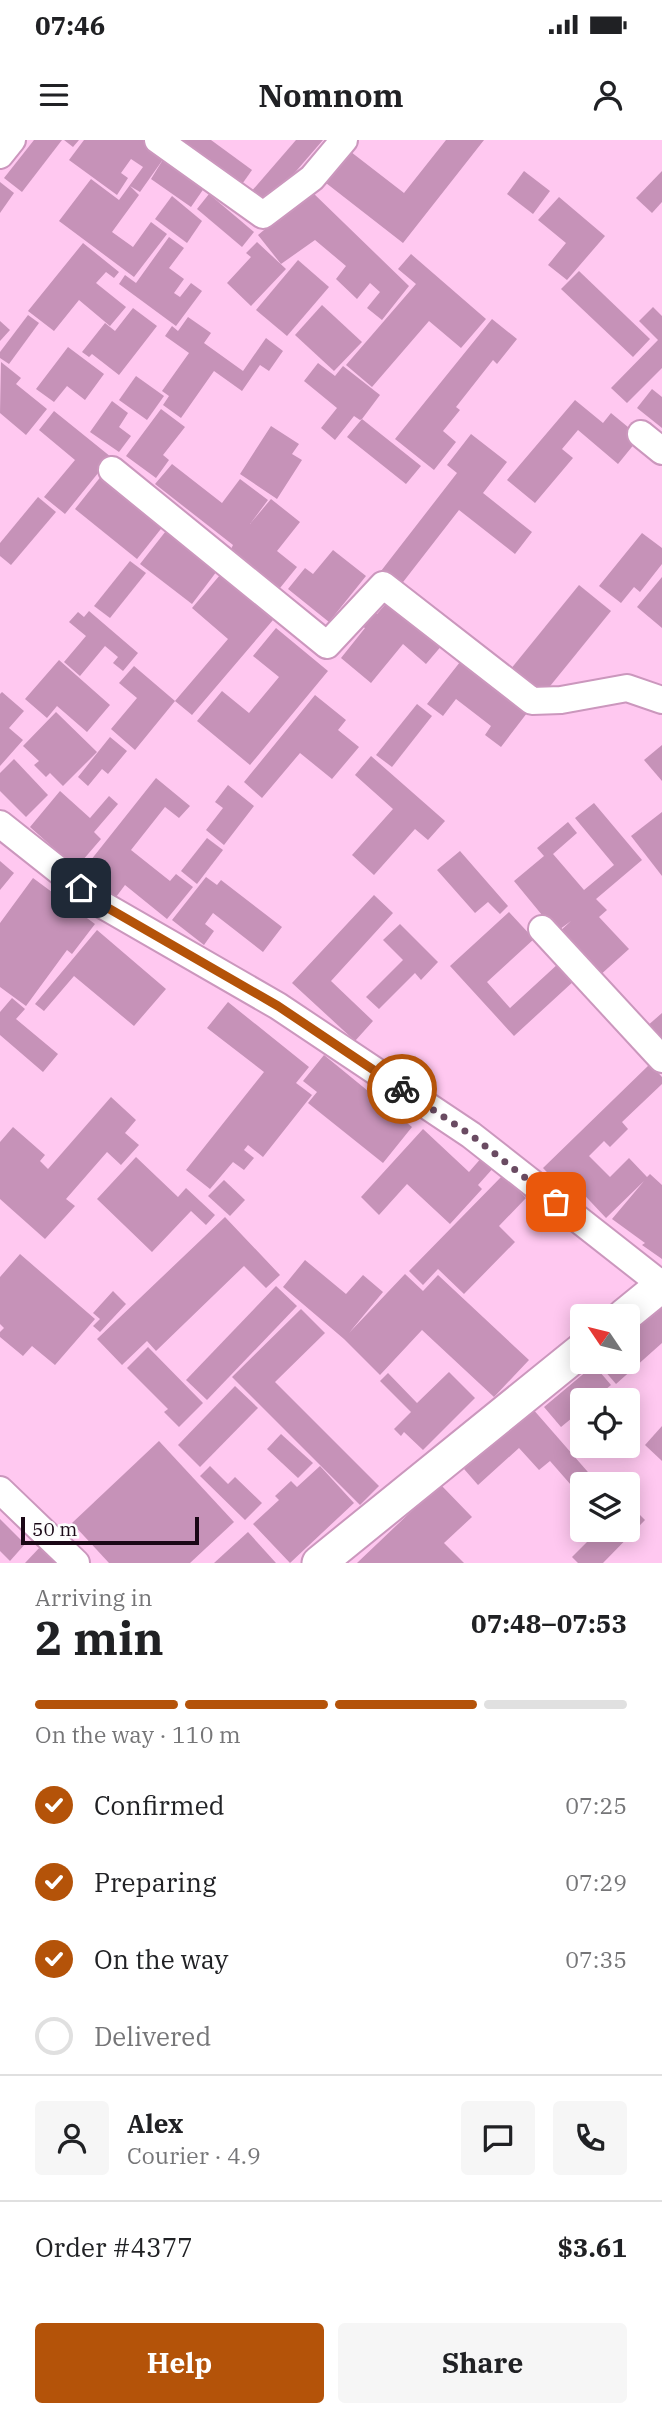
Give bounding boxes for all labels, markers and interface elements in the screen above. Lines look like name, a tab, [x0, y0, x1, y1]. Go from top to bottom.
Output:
text: 07:46	[35, 8, 105, 42]
text: Nomnom	[258, 74, 404, 116]
icon: menu	[35, 76, 73, 114]
icon: person	[589, 76, 627, 114]
pin	[51, 858, 111, 918]
icon: home	[62, 869, 100, 907]
courier	[367, 1054, 437, 1124]
icon: bike	[383, 1070, 421, 1108]
pin	[526, 1172, 586, 1232]
icon: bag	[537, 1183, 575, 1221]
north arrow	[570, 1304, 640, 1374]
map controls	[570, 1304, 640, 1542]
button: locate	[570, 1388, 640, 1458]
button: layers	[570, 1472, 640, 1542]
scale bar	[21, 1514, 200, 1546]
text: 50 m	[32, 1517, 77, 1541]
text: Arriving in	[35, 1582, 152, 1612]
text: 07:48–07:53	[471, 1606, 627, 1640]
text: 2 min	[35, 1608, 164, 1668]
text: On the way · 110 m	[35, 1719, 241, 1749]
icon: check	[35, 1786, 73, 1824]
text: Confirmed	[94, 1788, 225, 1822]
text: 07:25	[565, 1790, 627, 1820]
icon: check	[35, 1863, 73, 1901]
text: Preparing	[94, 1865, 216, 1899]
text: 07:29	[565, 1867, 627, 1897]
icon: check	[35, 1940, 73, 1978]
text: On the way	[94, 1942, 228, 1976]
text: 07:35	[565, 1944, 627, 1974]
text: Delivered	[94, 2019, 211, 2053]
button: person	[35, 2101, 109, 2175]
button: chat	[461, 2101, 535, 2175]
button: phone	[553, 2101, 627, 2175]
text: Alex	[127, 2106, 183, 2140]
text: Courier · 4.9	[127, 2140, 261, 2170]
text: Order #4377	[35, 2230, 193, 2264]
text: $3.61	[557, 2230, 627, 2264]
button: Help	[35, 2323, 324, 2403]
button: Share	[338, 2323, 627, 2403]

